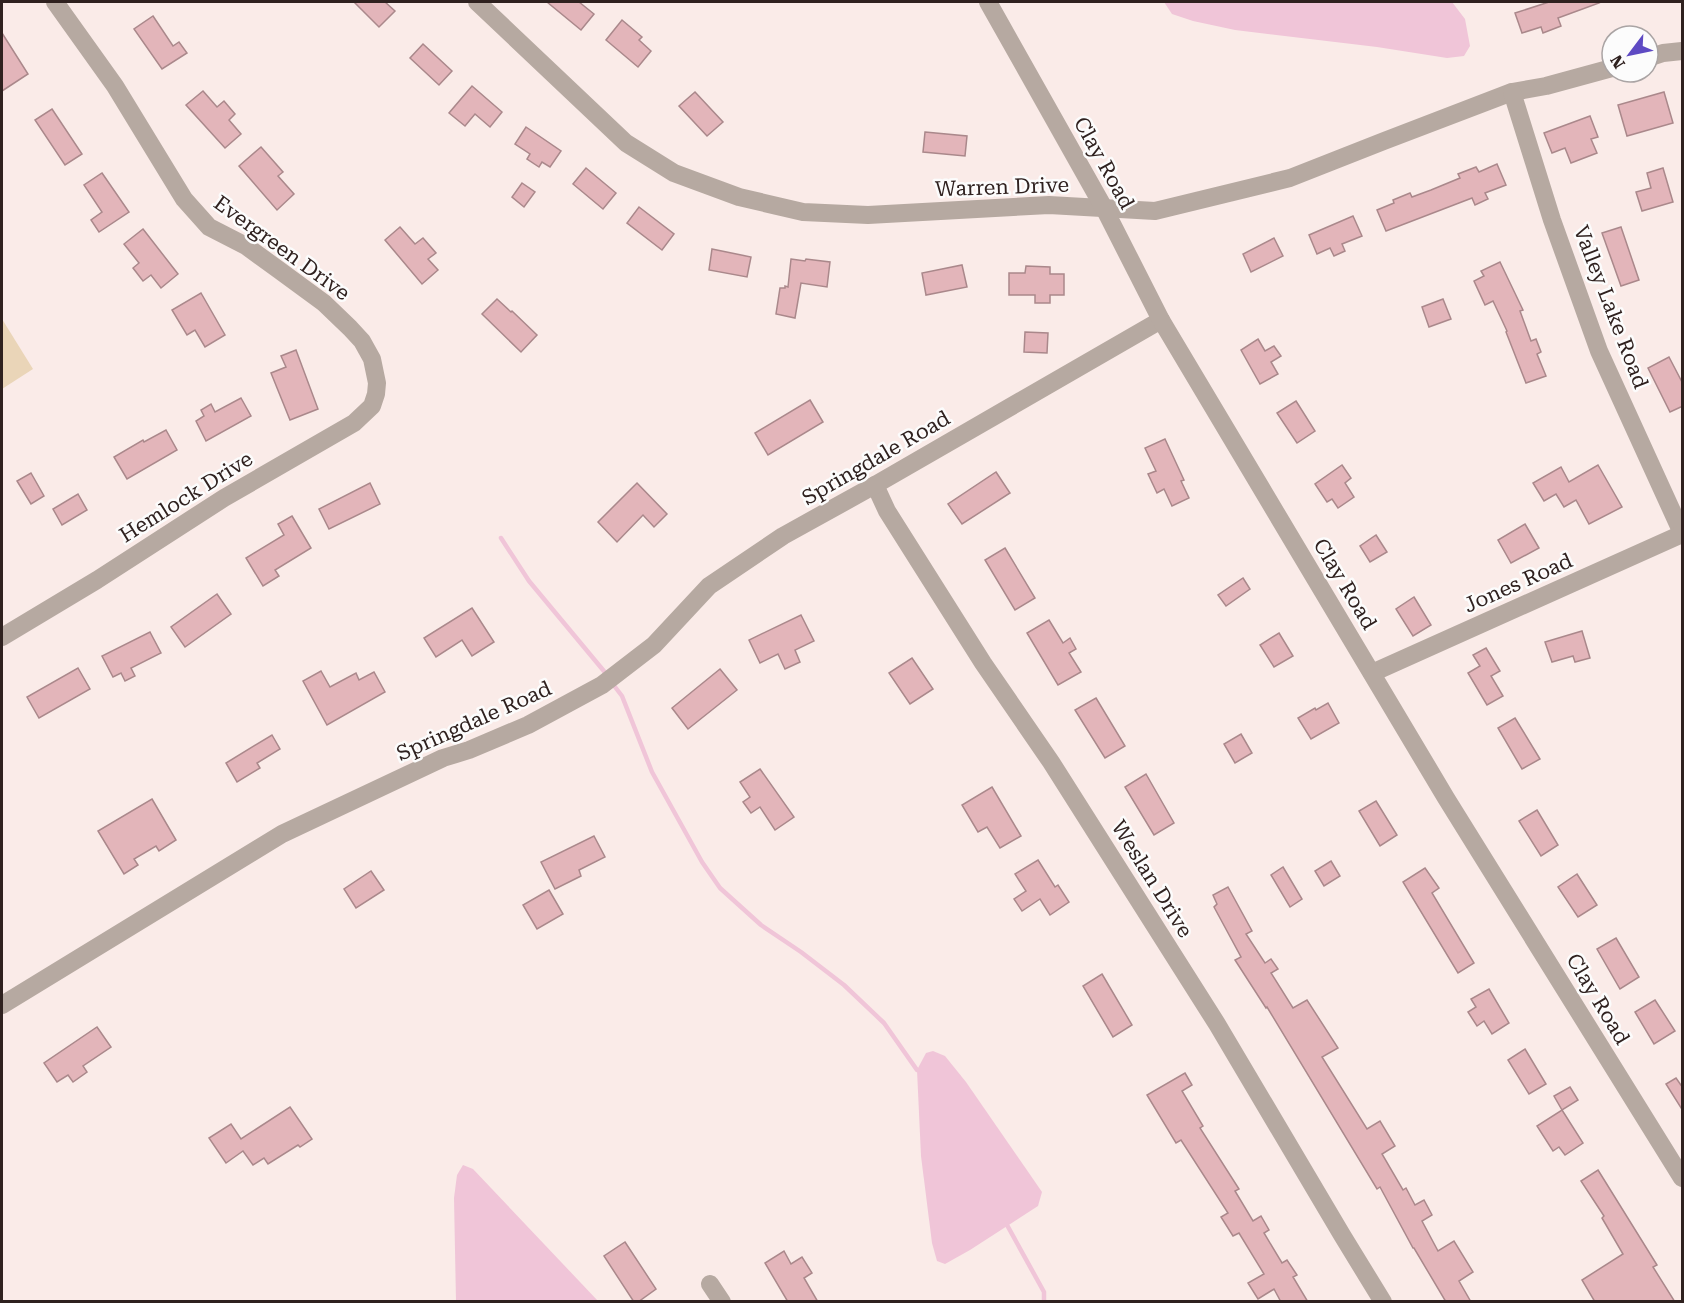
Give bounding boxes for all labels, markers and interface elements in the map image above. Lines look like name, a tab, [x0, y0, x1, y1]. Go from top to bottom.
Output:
north arrow	[1600, 24, 1660, 84]
text: N	[1606, 51, 1629, 72]
street label: Clay Road	[1069, 113, 1139, 214]
street label: Warren Drive	[935, 173, 1069, 201]
street label: Evergreen Drive	[209, 191, 355, 305]
street label: Valley Lake Road	[1569, 222, 1653, 392]
street label: Springdale Road	[798, 406, 955, 510]
street label: Hemlock Drive	[115, 446, 257, 548]
street label: Clay Road	[1309, 534, 1382, 634]
street label: Jones Road	[1460, 548, 1577, 618]
street label: Springdale Road	[393, 676, 556, 766]
street label: Weslan Drive	[1106, 816, 1198, 942]
street label: Clay Road	[1562, 949, 1635, 1049]

